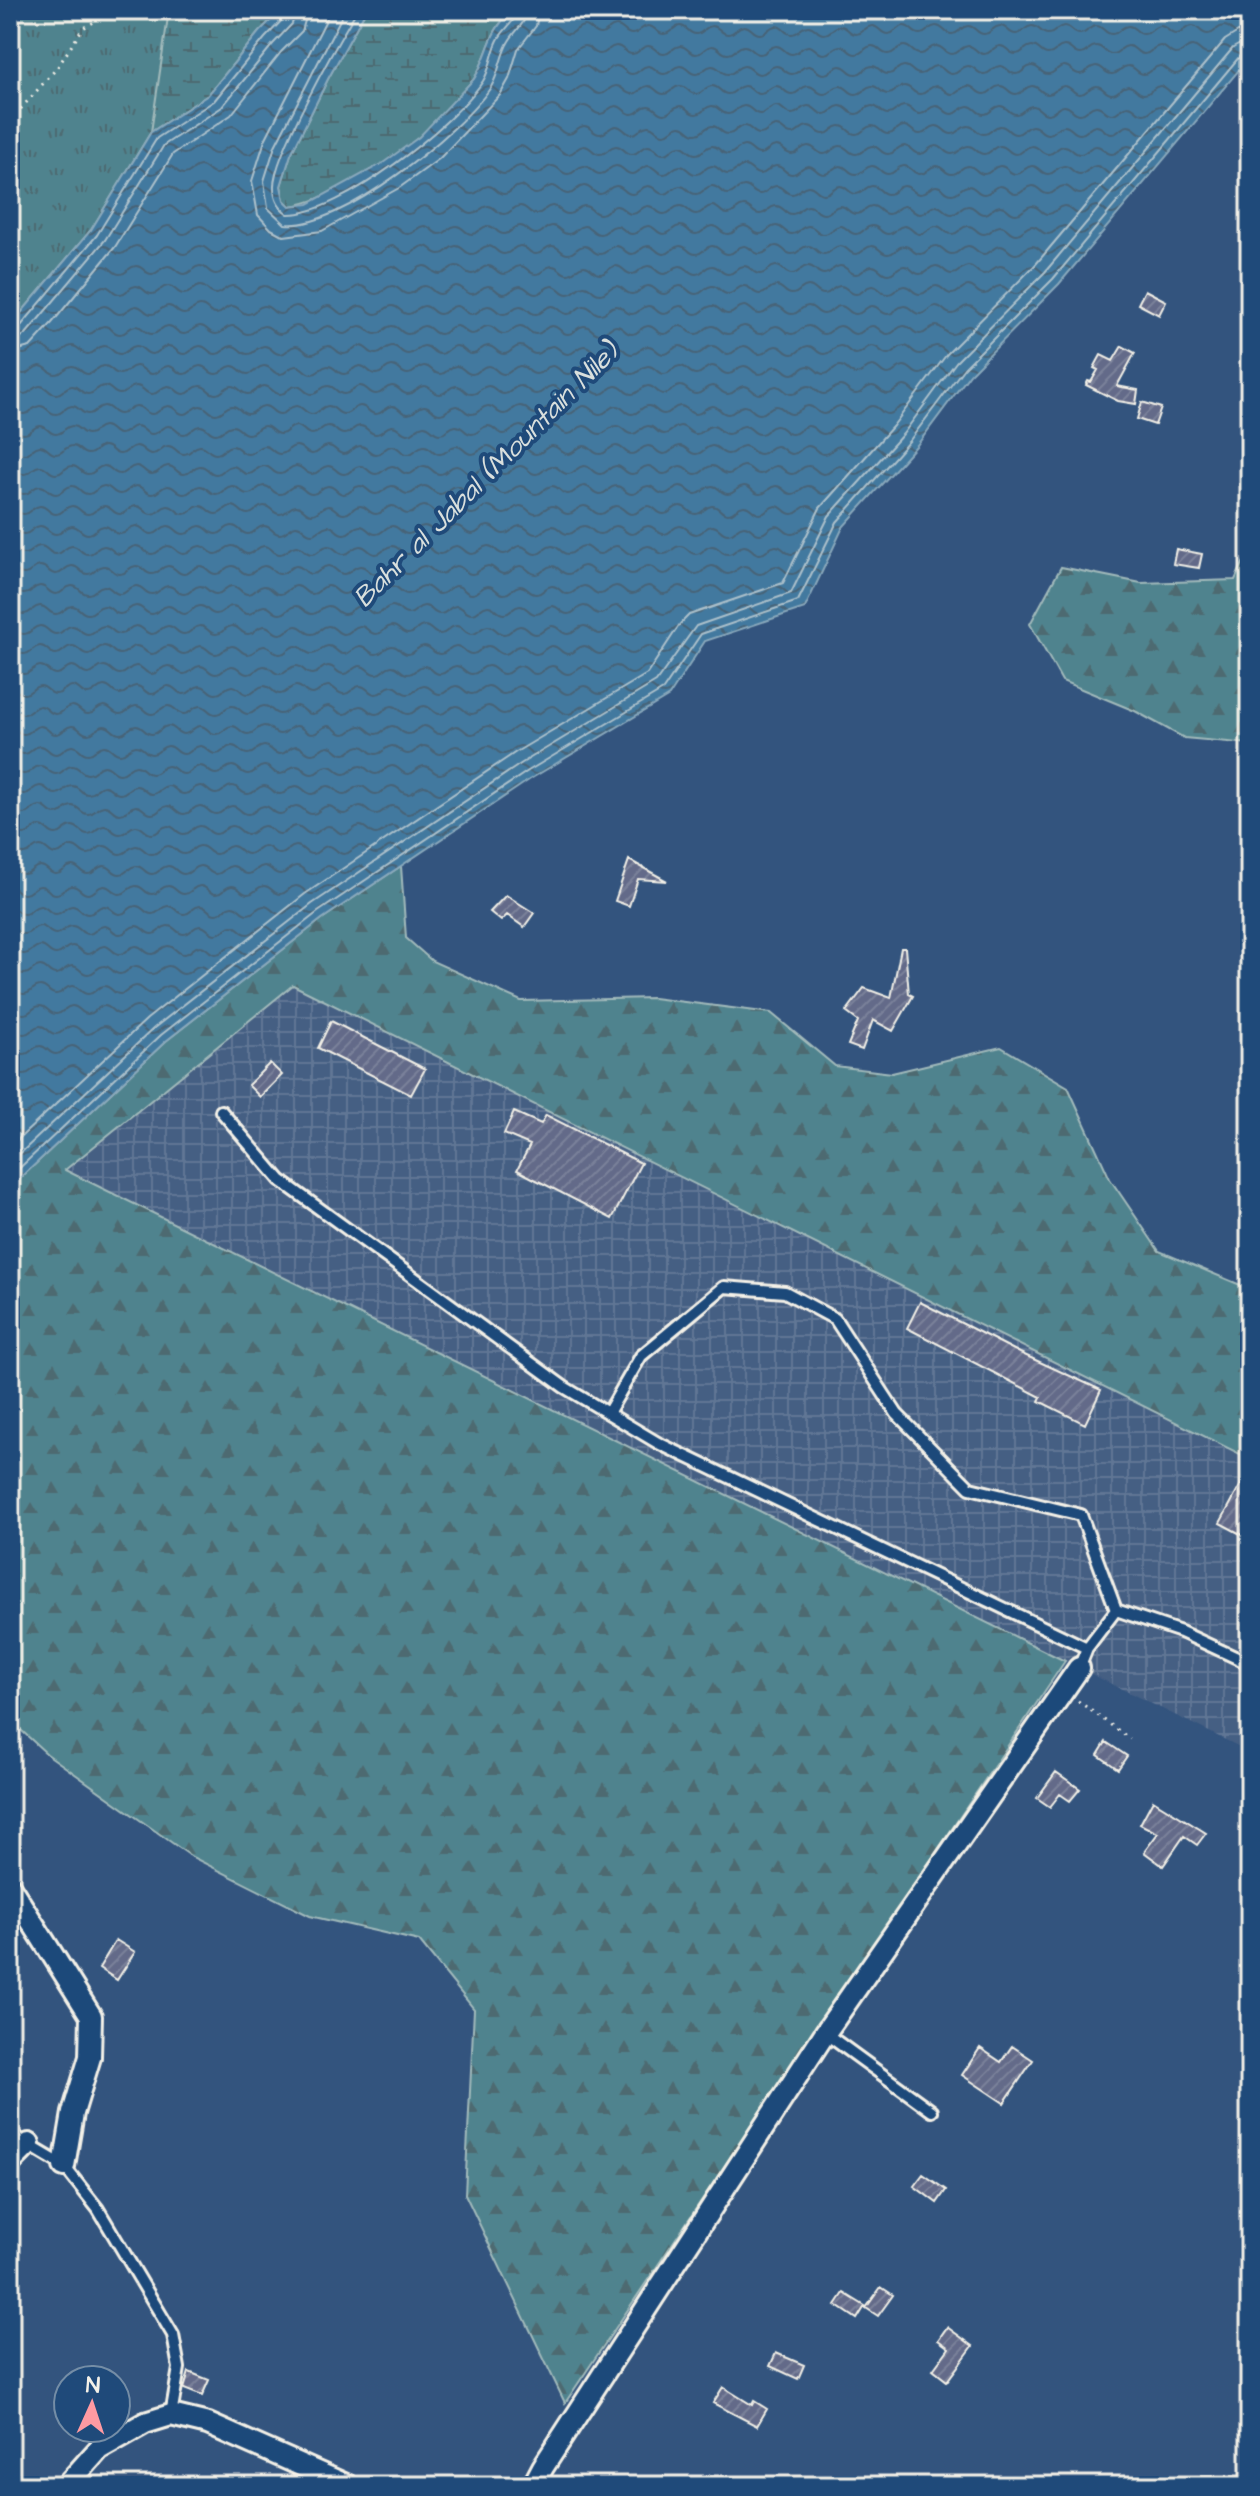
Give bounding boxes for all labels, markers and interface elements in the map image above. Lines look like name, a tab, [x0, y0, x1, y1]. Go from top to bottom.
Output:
water label: Bahr al Jabal (Mountain Nile)	[345, 331, 630, 616]
north arrow	[52, 2364, 132, 2444]
text: N	[85, 2370, 101, 2401]

